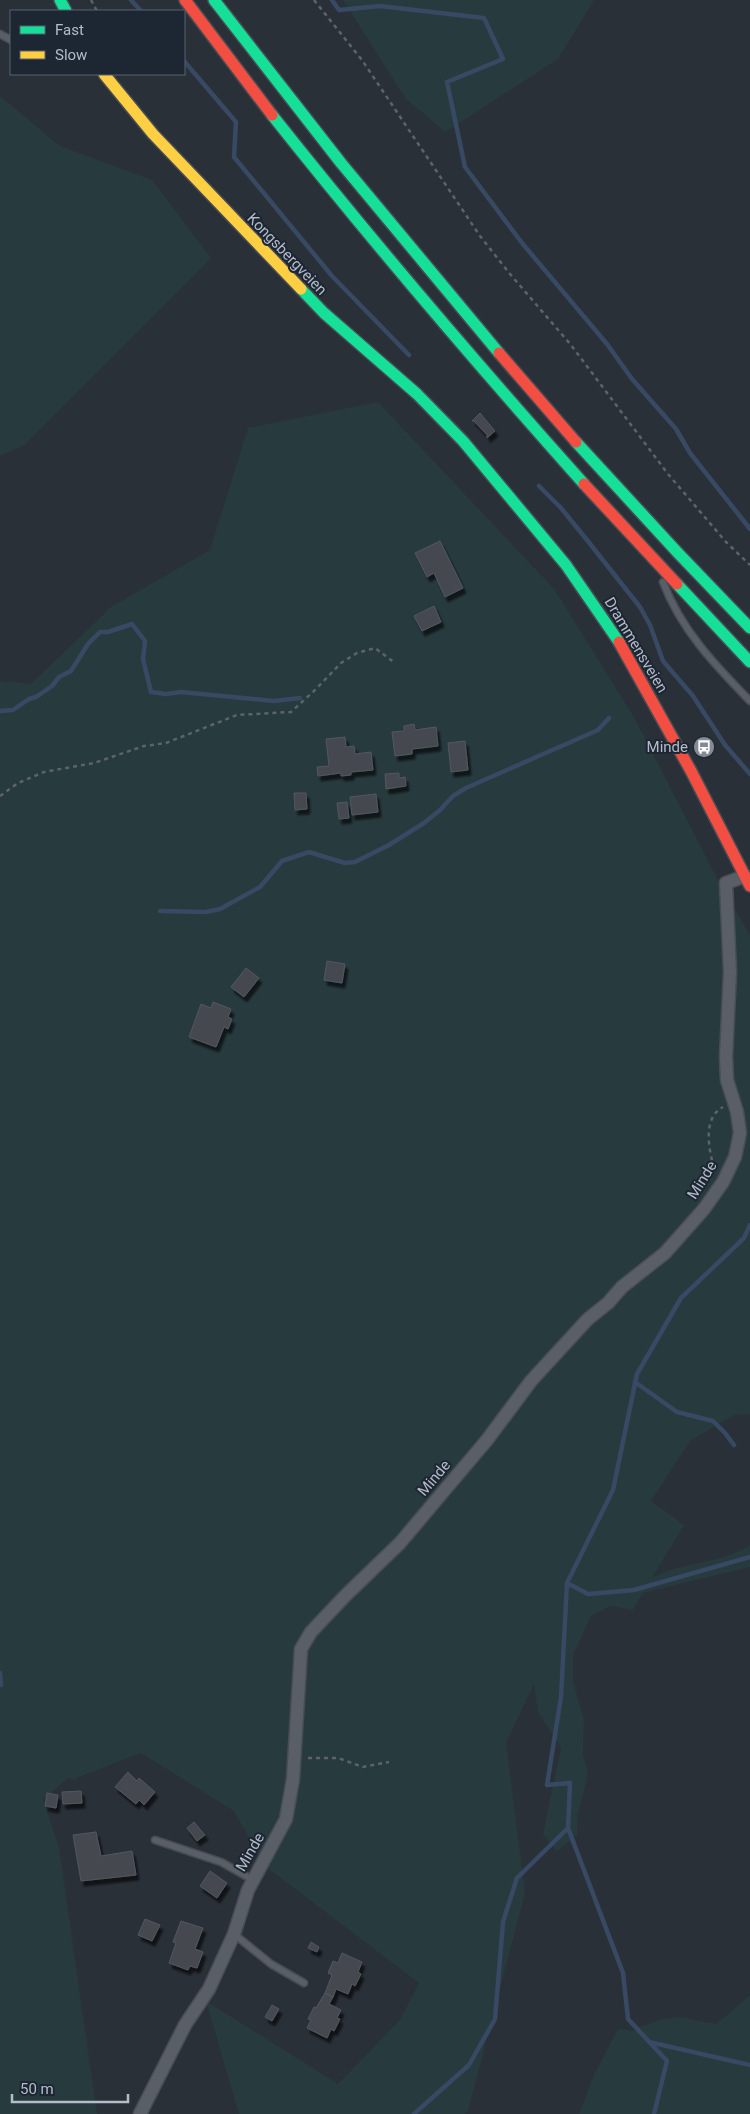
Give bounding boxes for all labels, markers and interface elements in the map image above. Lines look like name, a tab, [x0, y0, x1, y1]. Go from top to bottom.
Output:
legend	[10, 10, 185, 75]
text: Fast	[55, 21, 84, 39]
text: Slow	[55, 46, 87, 64]
street label: Kongsbergveien	[243, 209, 331, 299]
street label: Drammensveien	[600, 594, 672, 696]
bus stop icon: Minde	[692, 735, 716, 759]
place label: Minde	[647, 738, 688, 756]
street label: Minde	[683, 1158, 721, 1202]
street label: Minde	[414, 1456, 454, 1500]
street label: Minde	[232, 1830, 268, 1874]
scale bar	[12, 2072, 129, 2104]
text: 50 m	[20, 2080, 54, 2098]

